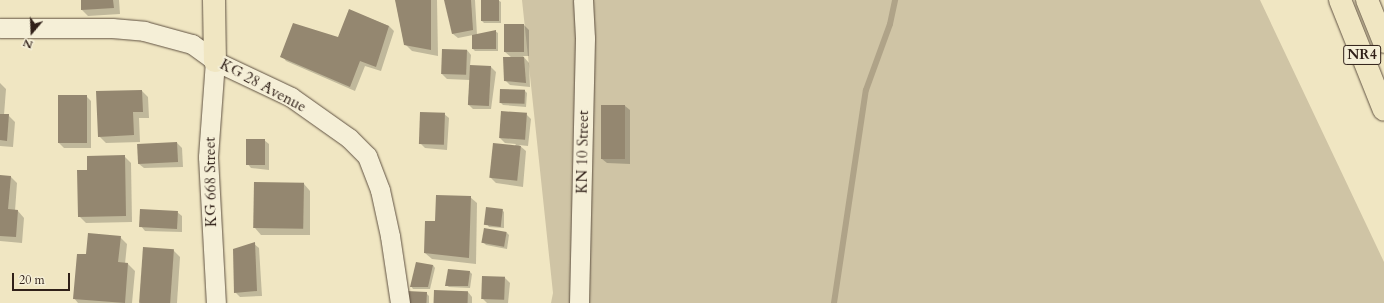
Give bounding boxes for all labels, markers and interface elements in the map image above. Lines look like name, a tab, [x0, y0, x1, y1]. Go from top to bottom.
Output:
north arrow	[12, 12, 52, 52]
text: N	[21, 35, 35, 52]
road number: NR4	[1343, 43, 1381, 67]
street label: KG 28 Avenue	[217, 56, 309, 116]
street label: KN 10 Street	[573, 110, 593, 194]
street label: KG 668 Street	[201, 137, 221, 227]
scale bar	[14, 265, 72, 291]
text: 20 m	[19, 272, 45, 288]

